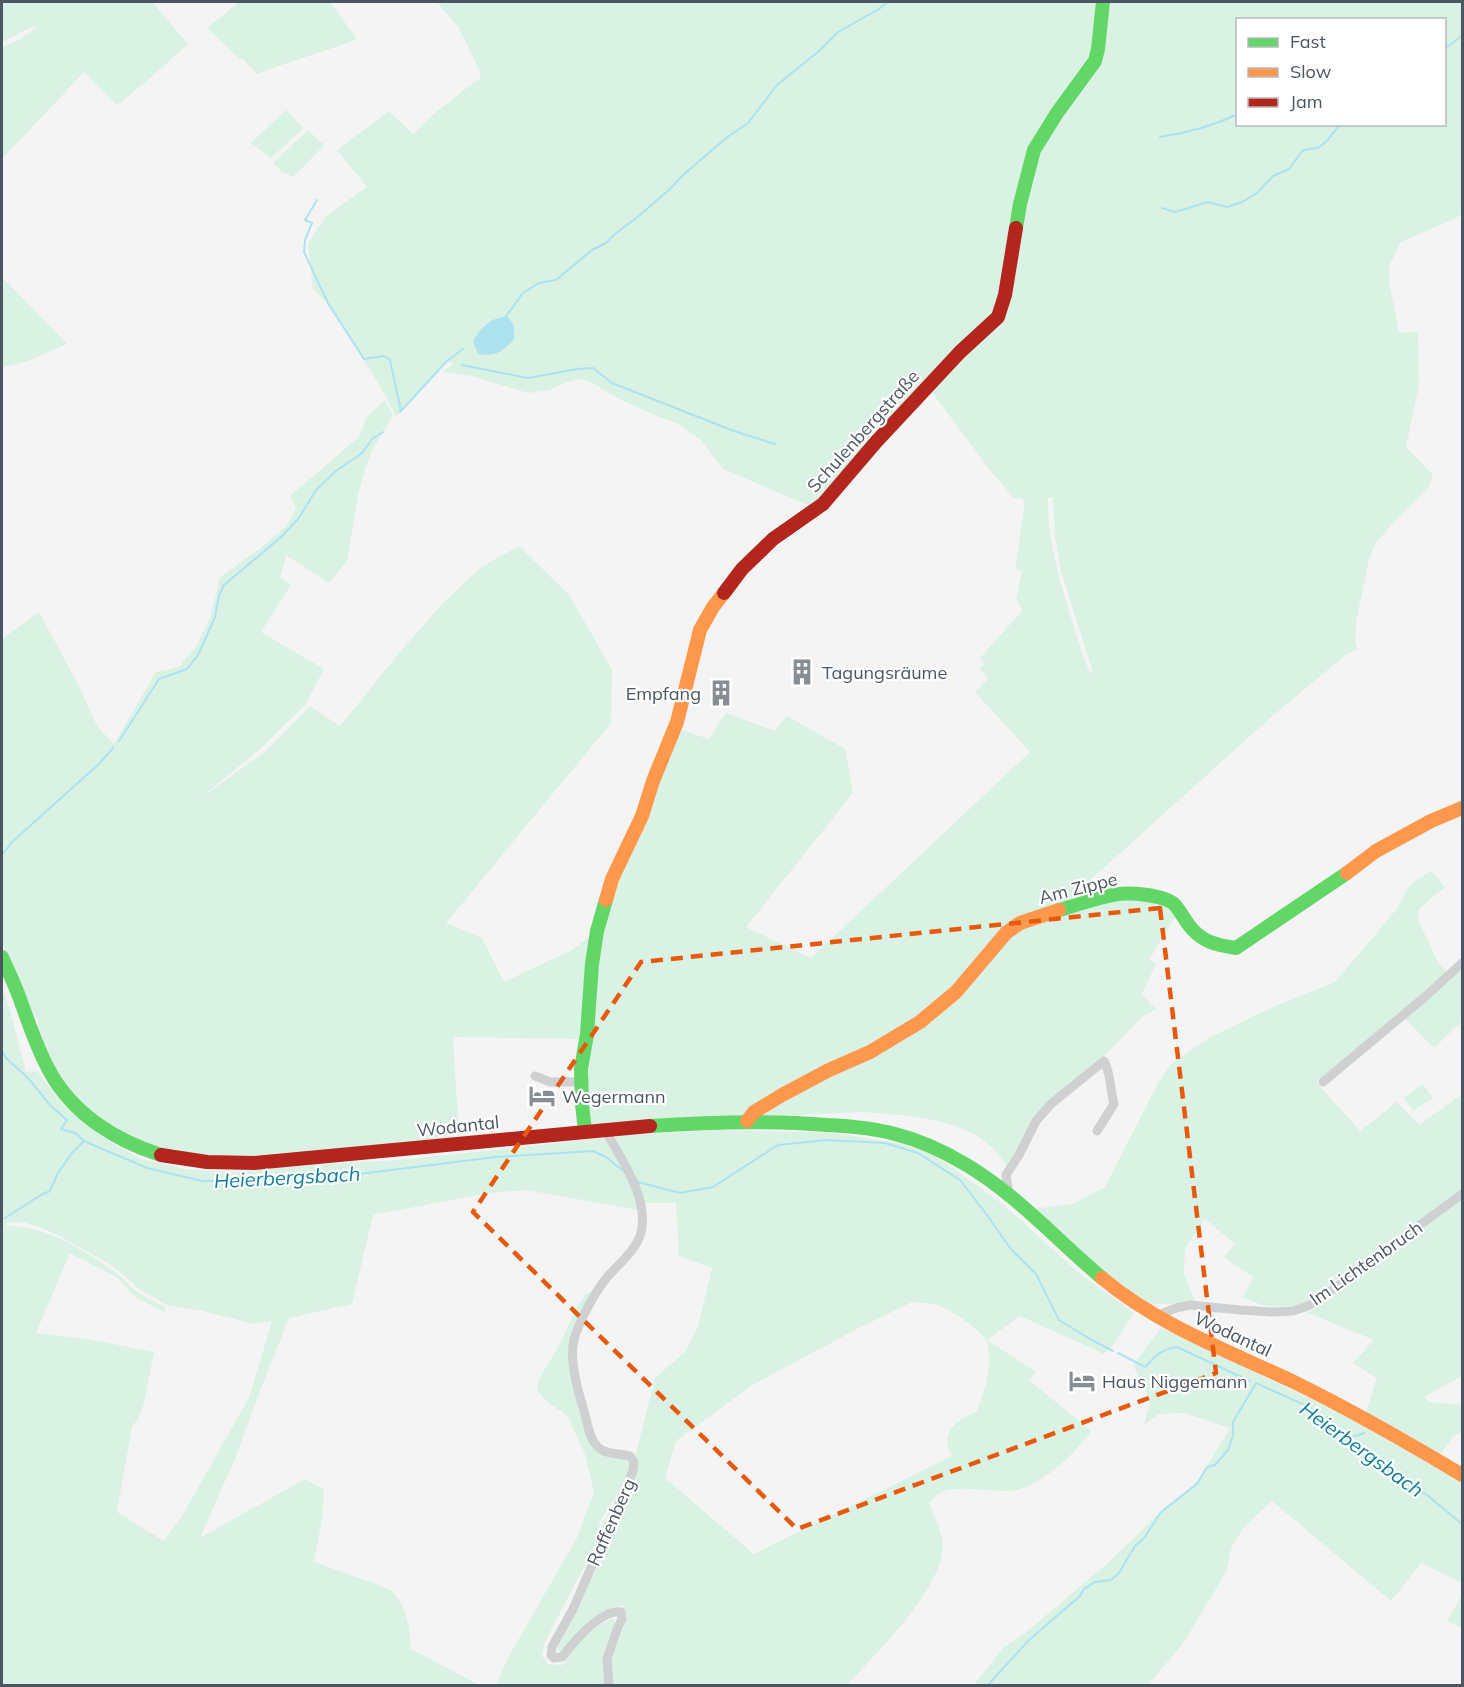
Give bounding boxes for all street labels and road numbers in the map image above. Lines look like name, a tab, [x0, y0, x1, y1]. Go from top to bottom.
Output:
street label: Schulenbergstraße	[802, 365, 924, 497]
street label: Am Zippe	[1036, 867, 1120, 909]
street label: Wodantal	[416, 1110, 500, 1142]
street label: Im Lichtenbruch	[1305, 1216, 1427, 1310]
street label: Wodantal	[1191, 1306, 1275, 1362]
street label: Raffenberg	[582, 1475, 640, 1569]

